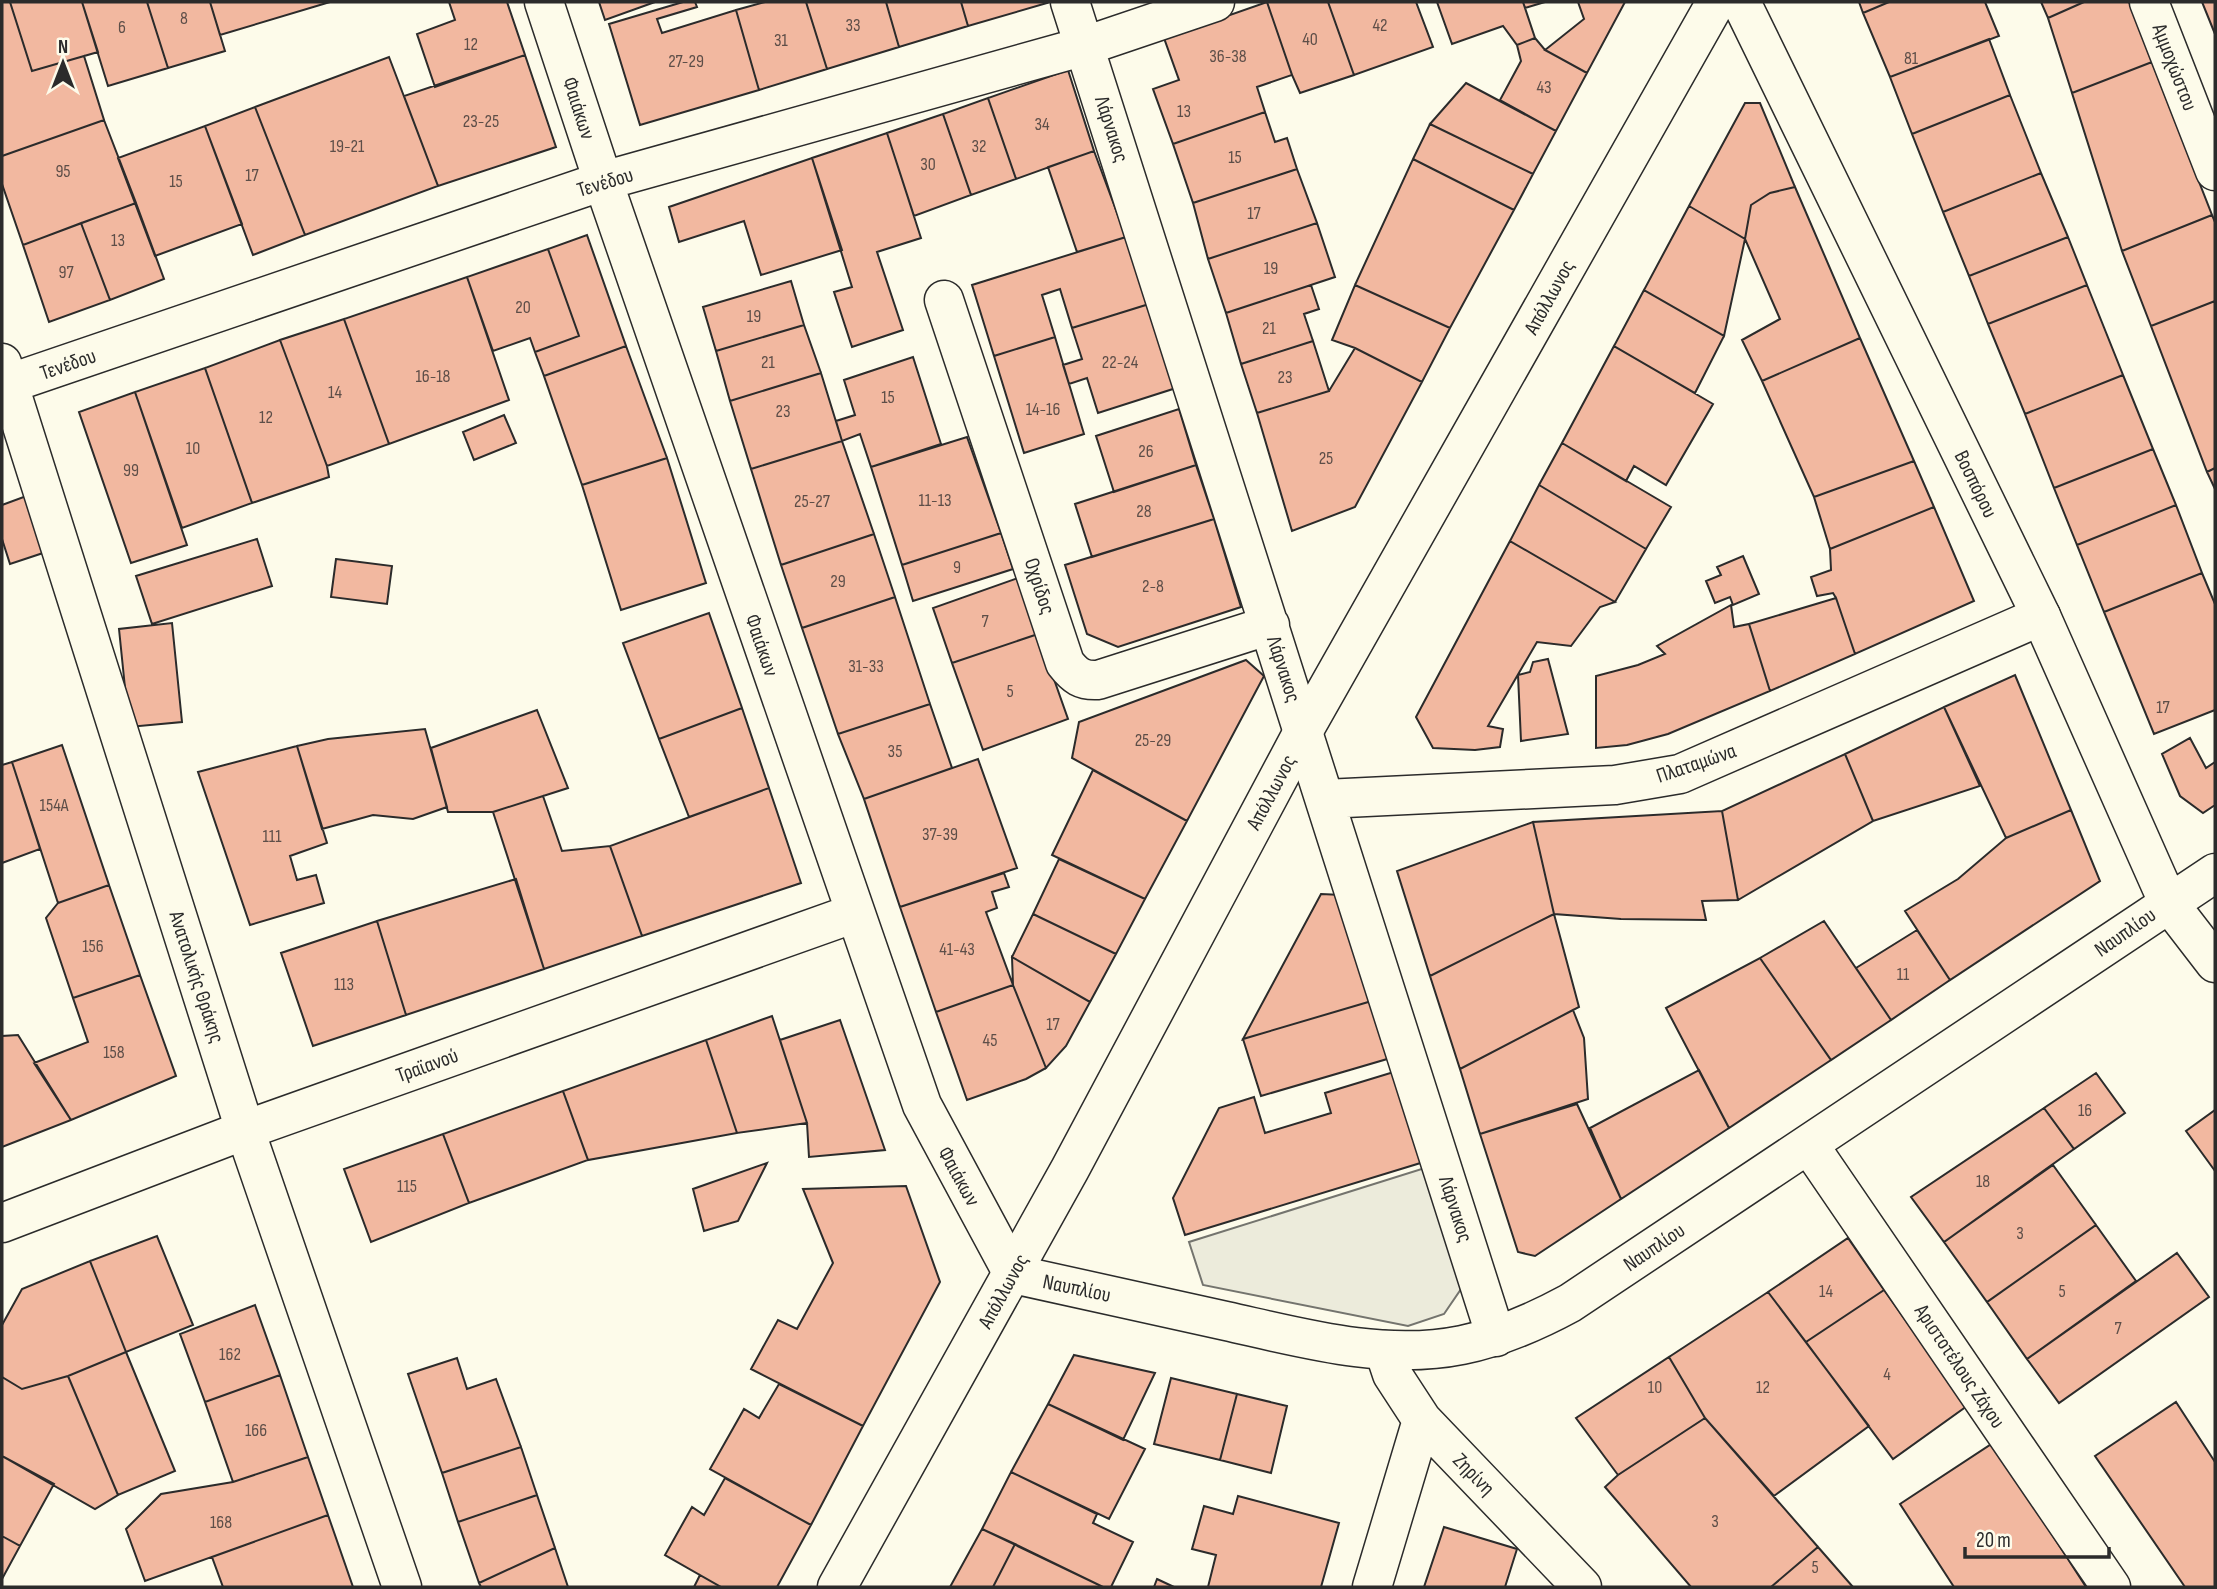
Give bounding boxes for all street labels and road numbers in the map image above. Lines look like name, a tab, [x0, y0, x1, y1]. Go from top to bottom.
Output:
street label: Αμμοχώστου	[2146, 19, 2203, 114]
street label: Φαιάκων	[557, 74, 600, 142]
street label: Λάρνακος	[1089, 92, 1134, 165]
street label: Τενέδου	[574, 162, 636, 203]
street label: Απόλλωνος	[1518, 256, 1580, 340]
street label: Τενέδου	[37, 343, 99, 386]
street label: Βοσπόρου	[1949, 446, 2003, 522]
street label: Οχρίδος	[1019, 555, 1060, 617]
street label: Φαιάκων	[739, 611, 784, 680]
street label: Λάρνακος	[1261, 632, 1306, 705]
street label: Πλαταμώνα	[1653, 738, 1739, 789]
street label: Απόλλωνος	[1241, 751, 1302, 835]
street label: Ναυπλίου	[2090, 902, 2161, 962]
street label: Ανατολικής Θράκης	[163, 907, 230, 1046]
street label: Τραϊανού	[393, 1043, 462, 1088]
street label: Φαιάκων	[932, 1142, 985, 1210]
street label: Λάρνακος	[1433, 1172, 1478, 1245]
street label: Ναυπλίου	[1619, 1218, 1690, 1277]
street label: Απόλλωνος	[972, 1250, 1034, 1334]
street label: Ναυπλίου	[1041, 1269, 1113, 1308]
street label: Αριστοτέλους Ζάχου	[1908, 1299, 2010, 1433]
street label: Ζηρίνη	[1448, 1448, 1500, 1501]

